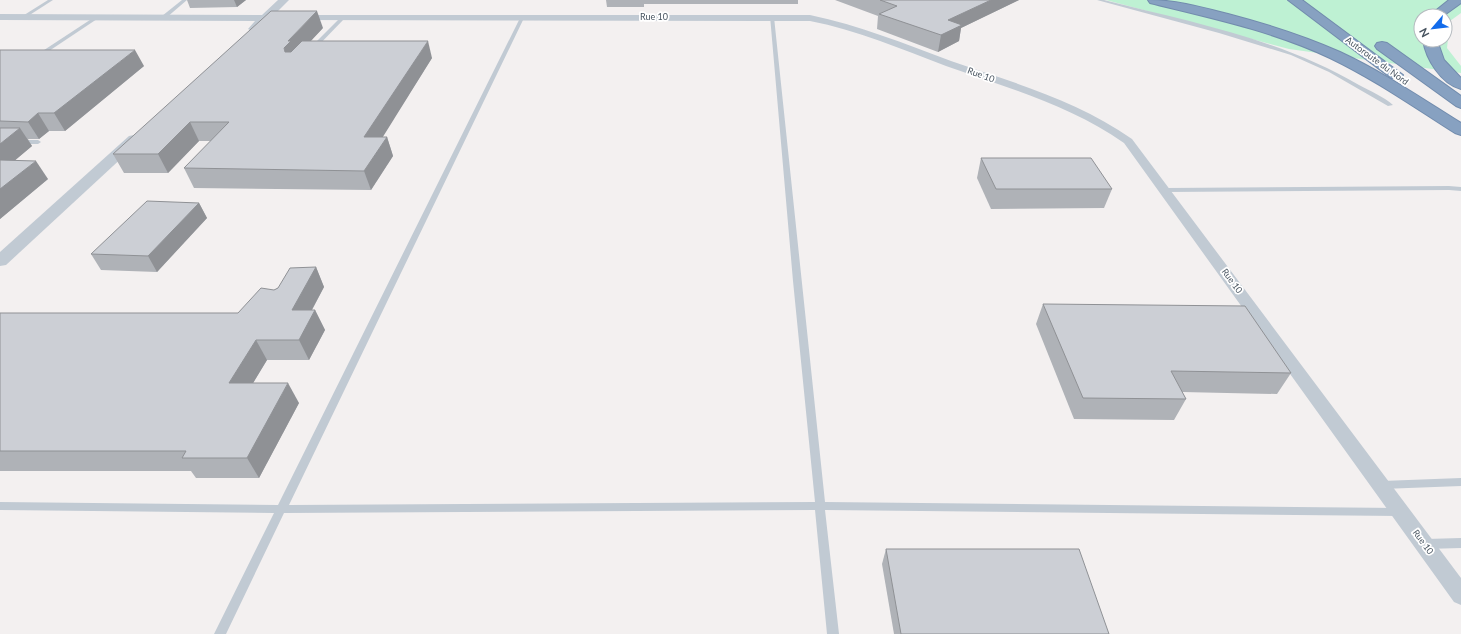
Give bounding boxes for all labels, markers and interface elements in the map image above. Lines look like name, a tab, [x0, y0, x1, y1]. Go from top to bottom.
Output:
north arrow	[1413, 8, 1453, 48]
street label: Rue 10	[640, 11, 668, 22]
text: N	[1416, 26, 1431, 40]
street label: Autoroute du Nord	[1344, 34, 1411, 87]
street label: Rue 10	[966, 65, 996, 84]
street label: Rue 10	[1220, 266, 1245, 295]
street label: Rue 10	[1411, 527, 1436, 556]

